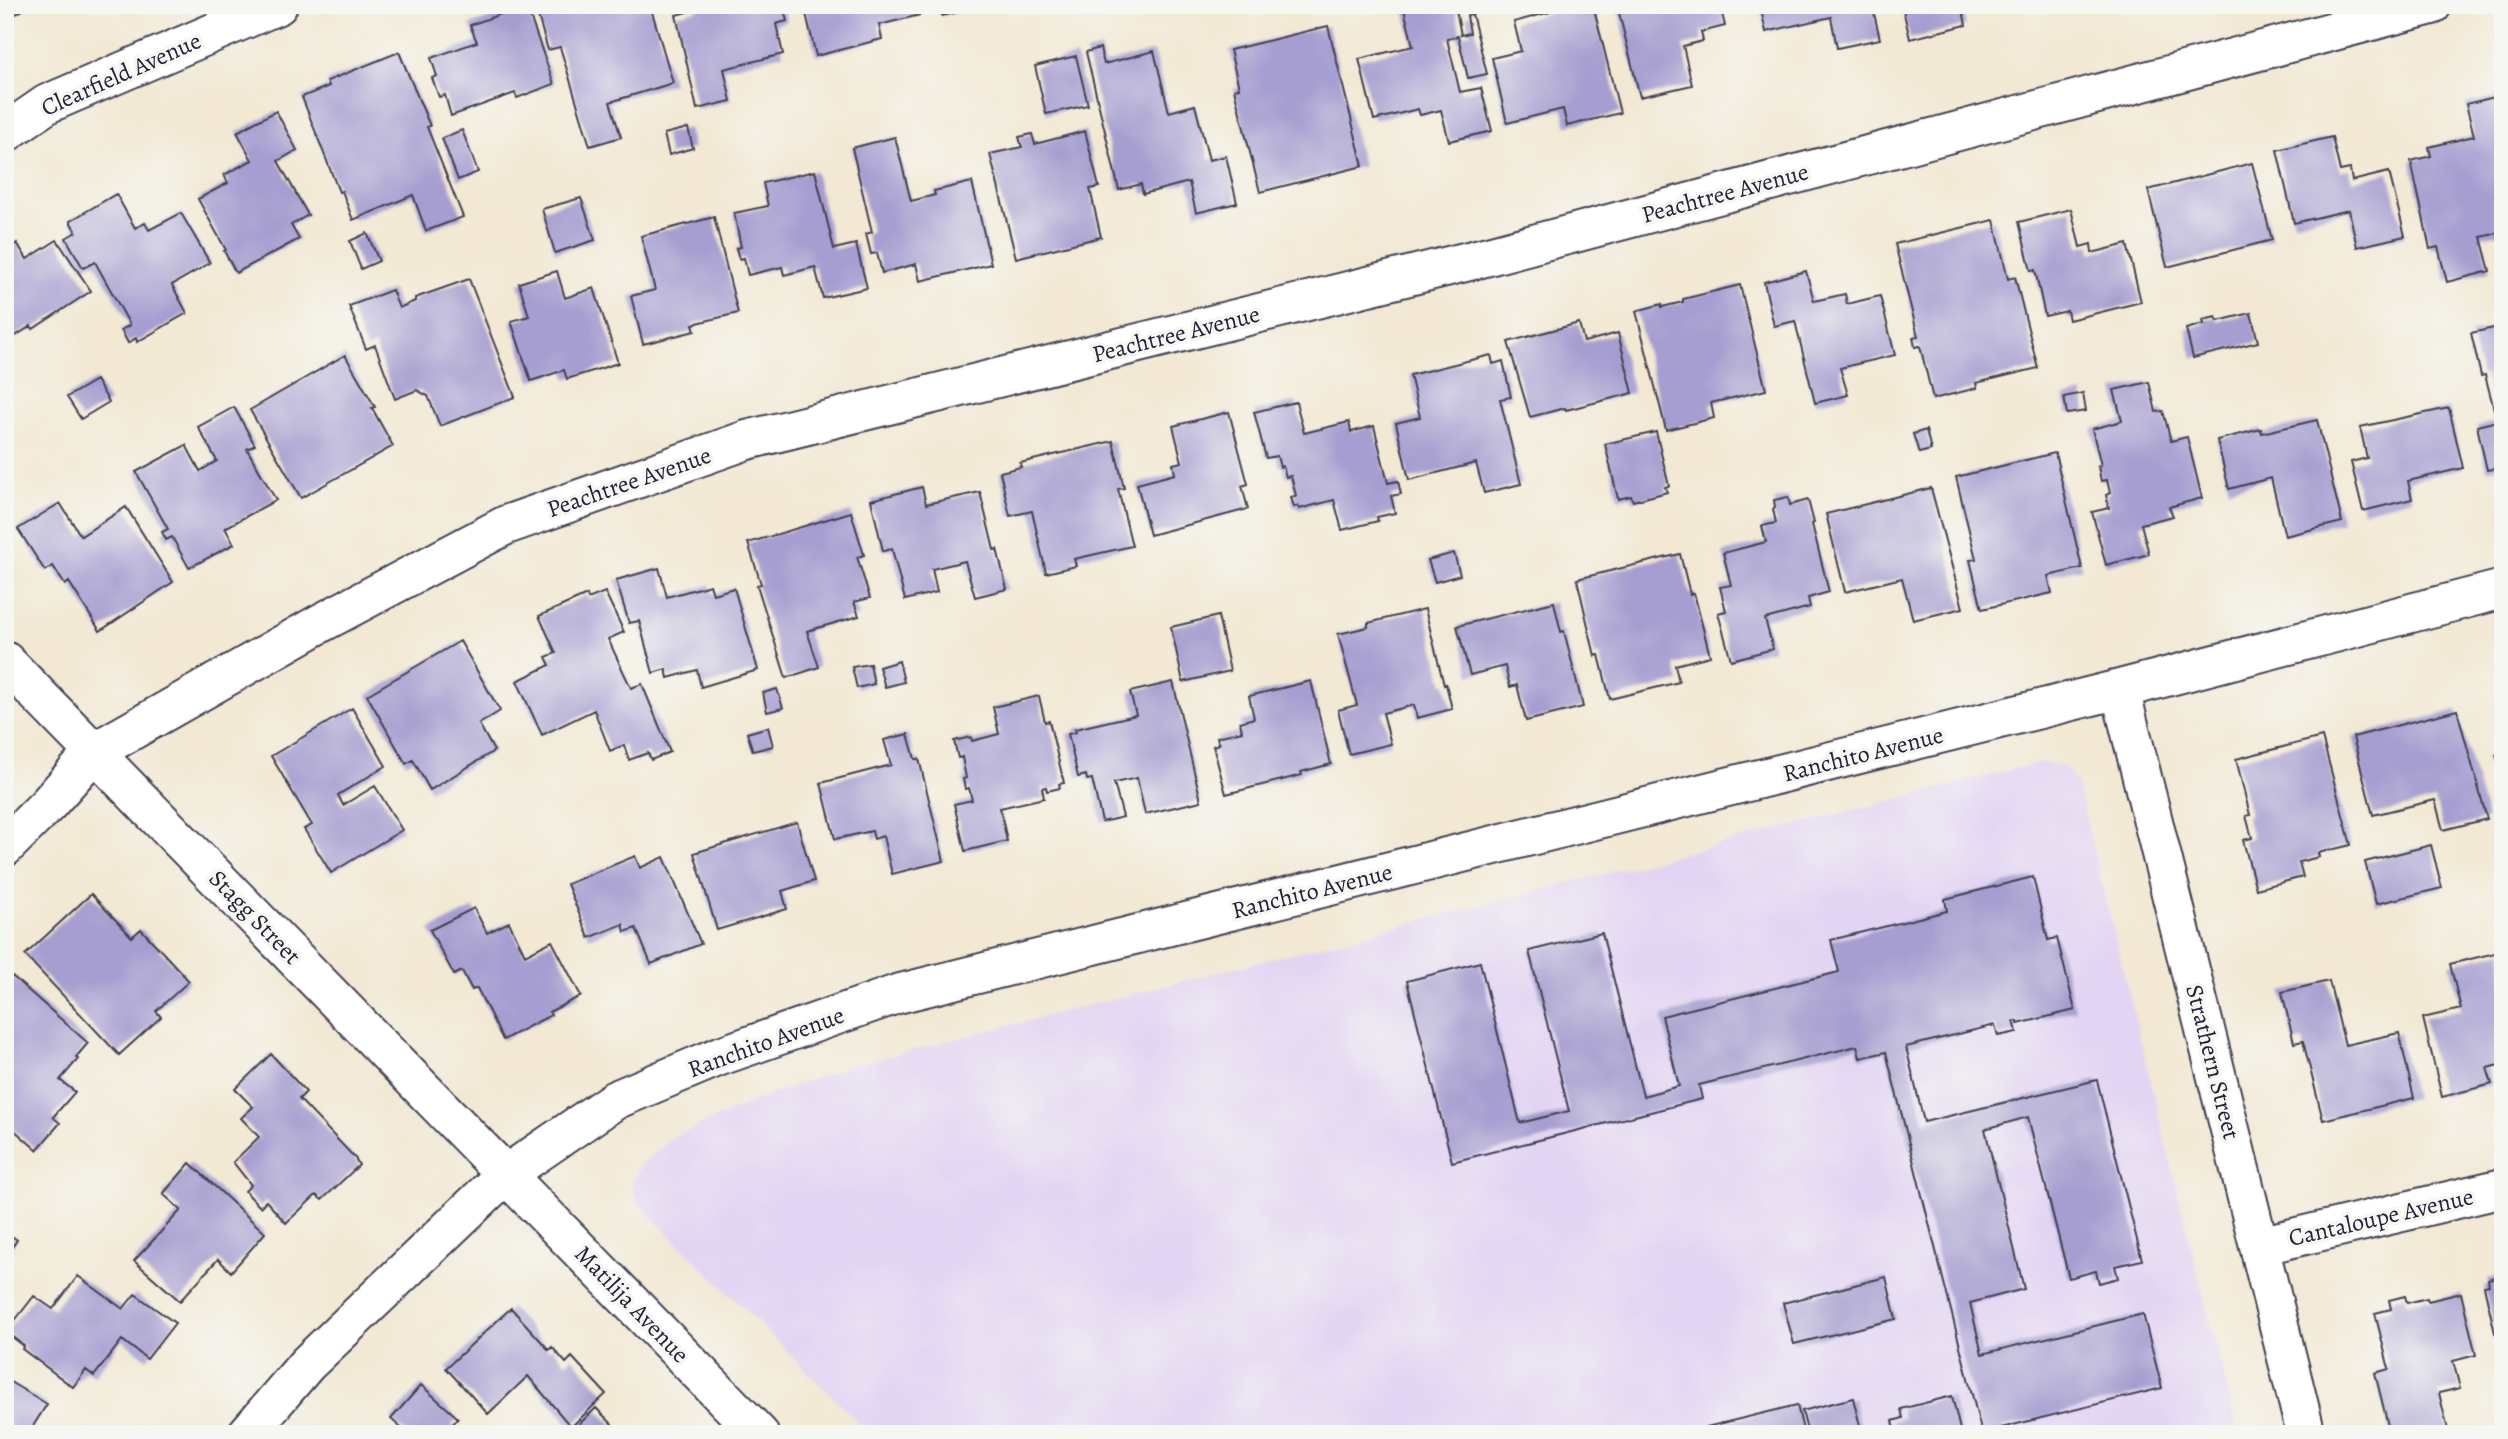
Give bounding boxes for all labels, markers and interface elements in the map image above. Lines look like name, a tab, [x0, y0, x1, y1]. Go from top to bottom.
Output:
street label: Clearfield Avenue	[36, 24, 206, 124]
street label: Peachtree Avenue	[1638, 155, 1812, 231]
street label: Peachtree Avenue	[1089, 298, 1263, 370]
street label: Peachtree Avenue	[543, 439, 715, 525]
street label: Ranchito Avenue	[1779, 719, 1947, 789]
street label: Ranchito Avenue	[1228, 856, 1396, 926]
street label: Stagg Street	[202, 863, 308, 971]
street label: Strathern Street	[2178, 981, 2248, 1143]
street label: Ranchito Avenue	[683, 999, 849, 1085]
street label: Cantaloupe Avenue	[2285, 1180, 2477, 1254]
street label: Matilija Avenue	[568, 1238, 696, 1370]

